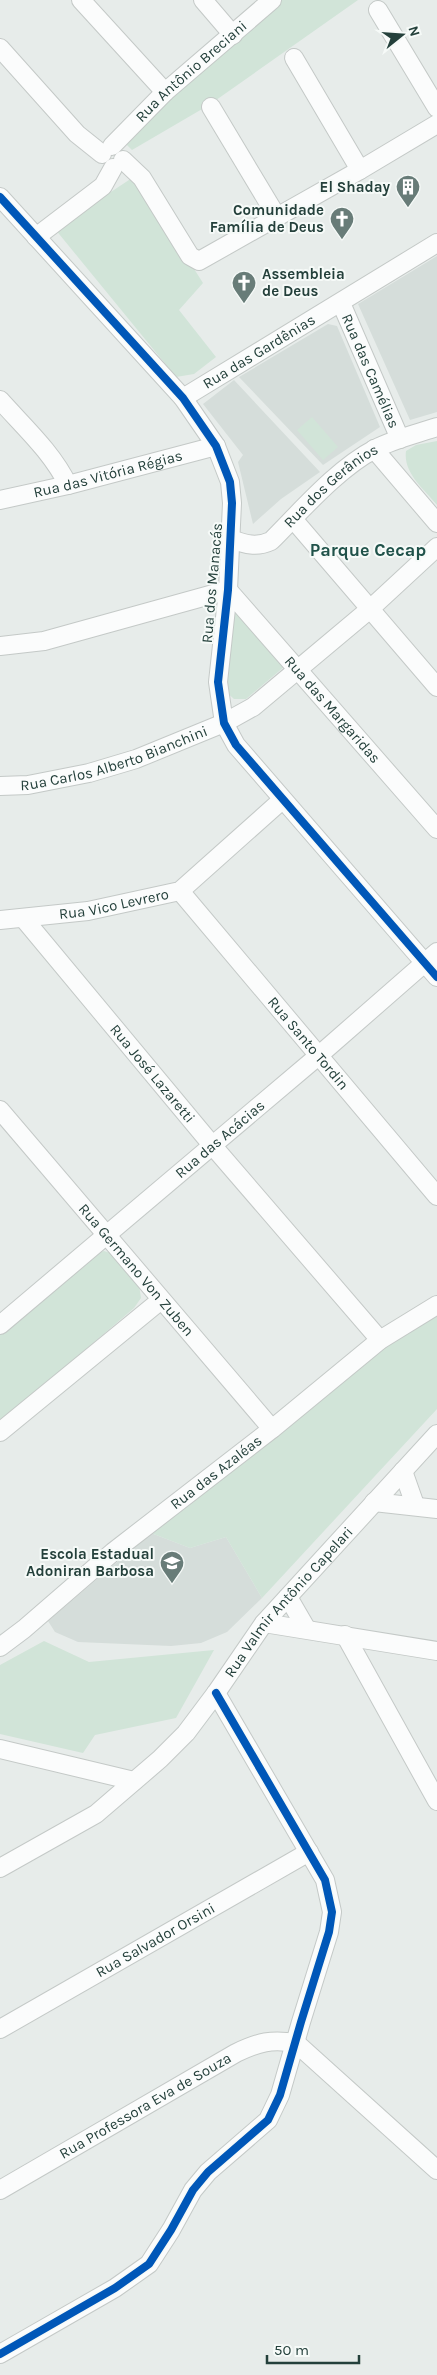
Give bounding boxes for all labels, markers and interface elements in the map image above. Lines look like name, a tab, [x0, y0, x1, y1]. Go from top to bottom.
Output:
north arrow	[377, 10, 427, 60]
street label: Rua Antônio Breciani	[132, 17, 251, 126]
text: N	[404, 24, 424, 39]
building icon: El Shaday	[395, 174, 421, 208]
place label: El Shaday	[320, 178, 390, 196]
place label: Comunidade Família de Deus	[210, 201, 324, 236]
church icon: Comunidade Família de Deus	[329, 206, 355, 240]
place label: Assembleia de Deus	[262, 265, 345, 300]
church icon: Assembleia de Deus	[231, 270, 257, 304]
street label: Rua das Gardênias	[199, 311, 318, 393]
street label: Rua das Camélias	[338, 311, 403, 431]
street label: Rua dos Gerânios	[280, 440, 381, 532]
street label: Rua das Vitória Régias	[32, 446, 184, 501]
street label: Rua dos Manacás	[198, 522, 226, 644]
district label: Parque Cecap	[310, 539, 426, 561]
street label: Rua das Margaridas	[281, 652, 384, 767]
street label: Rua Carlos Alberto Bianchini	[20, 722, 210, 794]
street label: Rua Vico Levrero	[58, 885, 170, 923]
street label: Rua Santo Tordin	[264, 993, 353, 1093]
street label: Rua José Lazaretti	[106, 1020, 199, 1127]
street label: Rua das Acácias	[171, 1096, 268, 1182]
street label: Rua Germano Von Zuben	[75, 1200, 198, 1340]
street label: Rua das Azaléas	[167, 1431, 265, 1513]
street label: Rua Valmir Antônio Capelari	[220, 1523, 357, 1681]
place label: Escola Estadual Adoniran Barbosa	[26, 1545, 154, 1580]
school or university icon: Escola Estadual Adoniran Barbosa	[159, 1550, 185, 1584]
street label: Rua Salvador Orsini	[92, 1899, 218, 1981]
street label: Rua Professora Eva de Souza	[56, 2049, 235, 2163]
scale bar	[267, 2332, 360, 2364]
text: 50 m	[274, 2341, 309, 2359]

